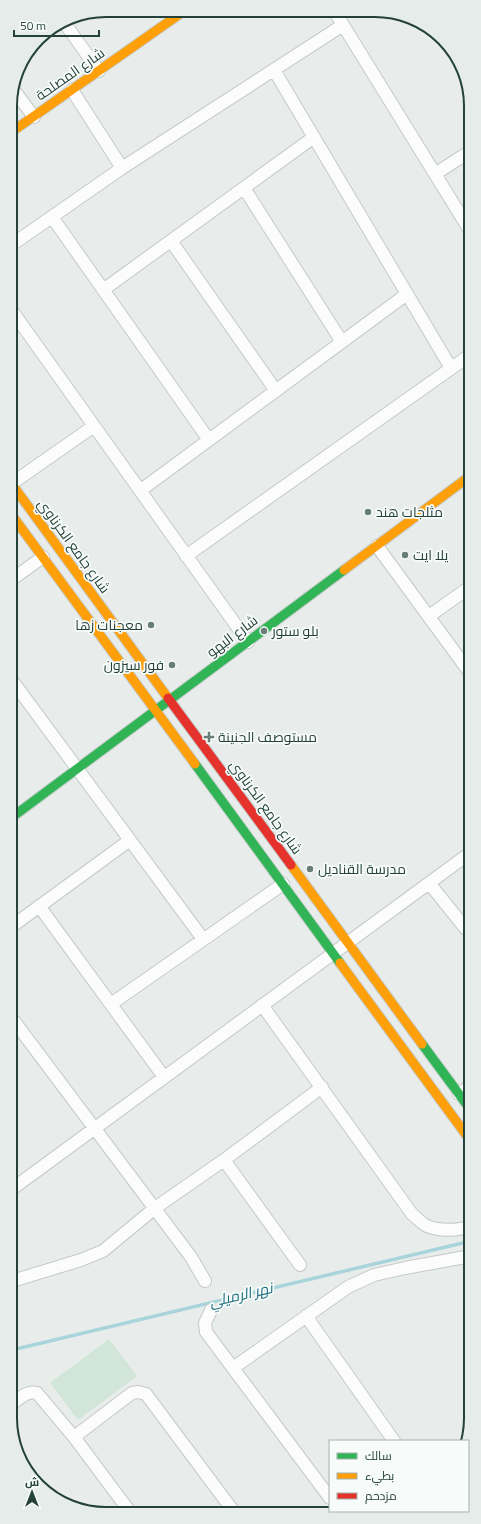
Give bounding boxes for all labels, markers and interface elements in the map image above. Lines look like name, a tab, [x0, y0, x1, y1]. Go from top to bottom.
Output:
scale bar	[14, 12, 99, 38]
text: 50 m	[20, 16, 46, 35]
street label: شارع المصلحة	[31, 42, 109, 105]
street label: شارع جامع الكرناوي	[31, 494, 116, 598]
place label: مثلجات هند	[376, 501, 443, 522]
marker: مثلجات هند	[363, 507, 373, 517]
place label: يلا ايت	[413, 544, 448, 565]
marker: يلا ايت	[400, 550, 410, 560]
street label: شارع البهو	[202, 609, 262, 662]
place label: معجنات زها	[75, 614, 143, 635]
marker: معجنات زها	[146, 620, 156, 630]
place label: بلو ستور	[271, 620, 319, 641]
marker: بلو ستور	[259, 626, 269, 636]
place label: فور سيزون	[104, 654, 164, 675]
marker: فور سيزون	[167, 660, 177, 670]
place label: مستوصف الجنينة	[218, 726, 317, 747]
marker: مستوصف الجنينة	[203, 731, 215, 743]
street label: شارع جامع الكرناوي	[223, 755, 308, 859]
place label: مدرسة القناديل	[318, 858, 406, 879]
marker: مدرسة القناديل	[305, 864, 315, 874]
water label: نهر الرميلي	[207, 1276, 277, 1314]
legend	[329, 1440, 469, 1512]
text: سالك	[365, 1446, 392, 1465]
text: بطيء	[365, 1466, 394, 1486]
north arrow	[12, 1472, 52, 1512]
text: ش	[25, 1474, 39, 1490]
text: مزدحم	[365, 1486, 397, 1505]

